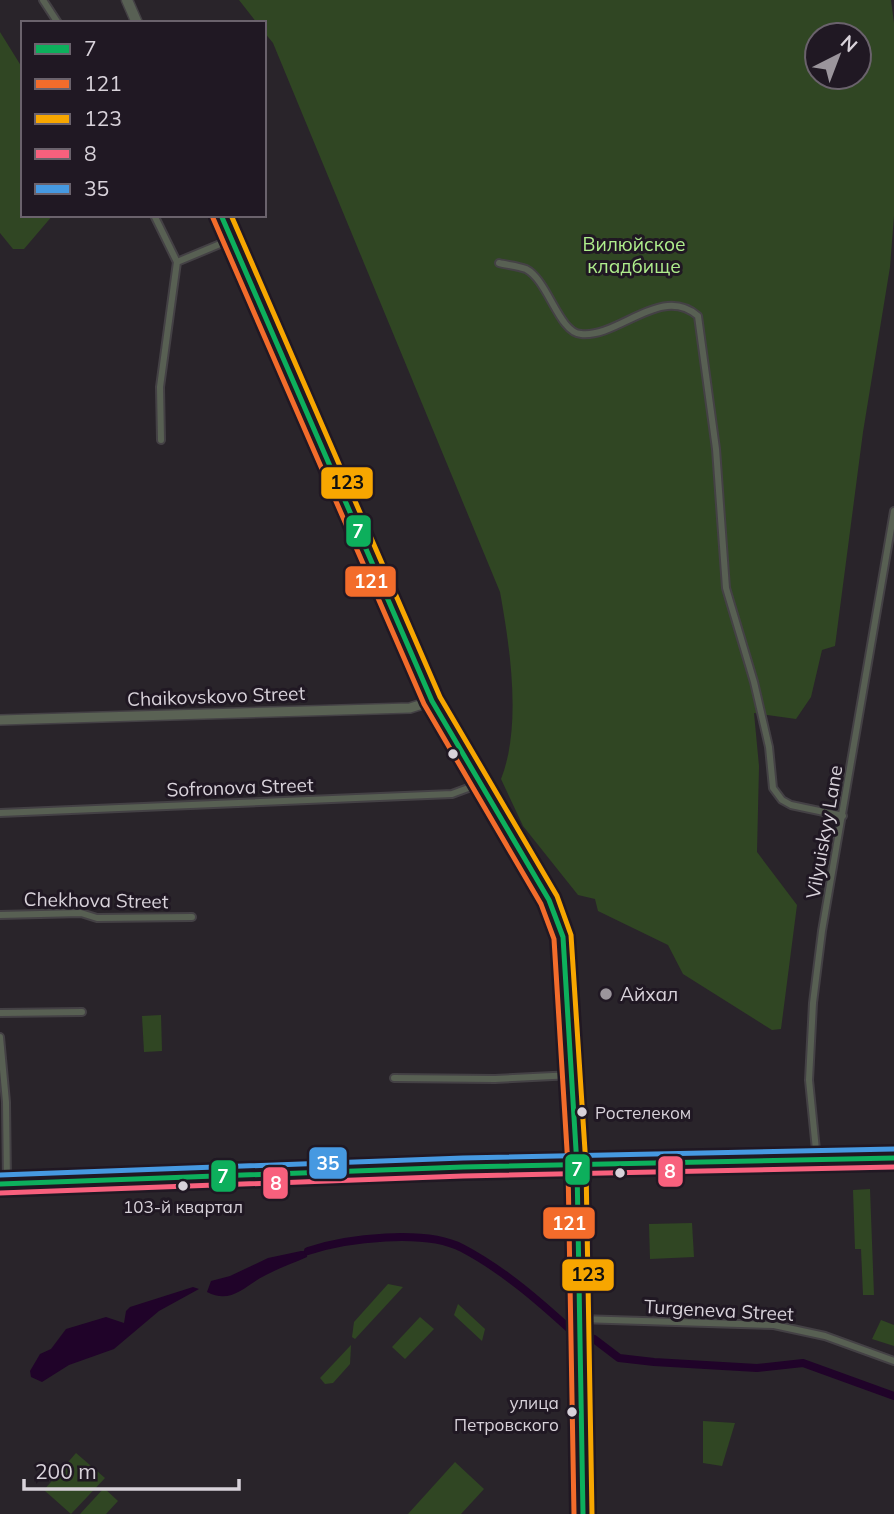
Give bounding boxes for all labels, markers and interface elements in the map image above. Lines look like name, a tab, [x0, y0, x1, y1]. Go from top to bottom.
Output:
legend	[21, 21, 266, 217]
north arrow	[803, 21, 873, 91]
text: N	[836, 30, 863, 57]
text: 7	[84, 35, 97, 61]
text: 121	[84, 70, 122, 96]
text: 123	[84, 105, 122, 131]
text: 8	[84, 140, 97, 166]
text: 35	[84, 175, 109, 201]
park label: Вилюйское кладбище	[582, 232, 686, 278]
line badge: 123	[320, 466, 374, 500]
text: 123	[330, 470, 364, 494]
line badge: 7	[345, 514, 372, 548]
text: 7	[352, 519, 364, 543]
line badge: 121	[344, 565, 397, 598]
text: 121	[354, 569, 388, 593]
street label: Chaikovskovo Street	[127, 681, 306, 711]
unlabelled marker	[446, 747, 460, 761]
street label: Vilyuiskyy Lane	[800, 763, 848, 901]
street label: Sofronova Street	[166, 772, 314, 802]
street label: Chekhova Street	[23, 887, 169, 913]
place label: Айхал	[620, 982, 678, 1006]
marker: Айхал	[598, 986, 614, 1002]
place label: Ростелеком	[595, 1102, 691, 1123]
marker: Ростелеком	[575, 1105, 589, 1119]
line badge: 35	[308, 1146, 348, 1180]
text: 35	[317, 1151, 339, 1175]
line badge: 7	[564, 1153, 591, 1186]
line badge: 8	[657, 1155, 684, 1188]
text: 7	[571, 1157, 583, 1181]
line badge: 7	[210, 1159, 237, 1193]
text: 8	[664, 1159, 676, 1183]
text: 7	[217, 1164, 229, 1188]
line badge: 8	[262, 1166, 289, 1200]
unlabelled marker	[613, 1166, 627, 1180]
text: 8	[270, 1171, 282, 1195]
marker: 103-й квартал	[176, 1179, 190, 1193]
place label: 103-й квартал	[123, 1196, 243, 1217]
line badge: 121	[542, 1206, 596, 1240]
text: 121	[552, 1211, 586, 1235]
line badge: 123	[561, 1258, 615, 1292]
text: 123	[571, 1262, 605, 1286]
street label: Turgeneva Street	[644, 1294, 795, 1326]
place label: улица Петровского	[454, 1392, 559, 1435]
marker: улица Петровского	[565, 1405, 579, 1419]
scale bar	[24, 1448, 240, 1492]
text: 200 m	[35, 1458, 97, 1484]

